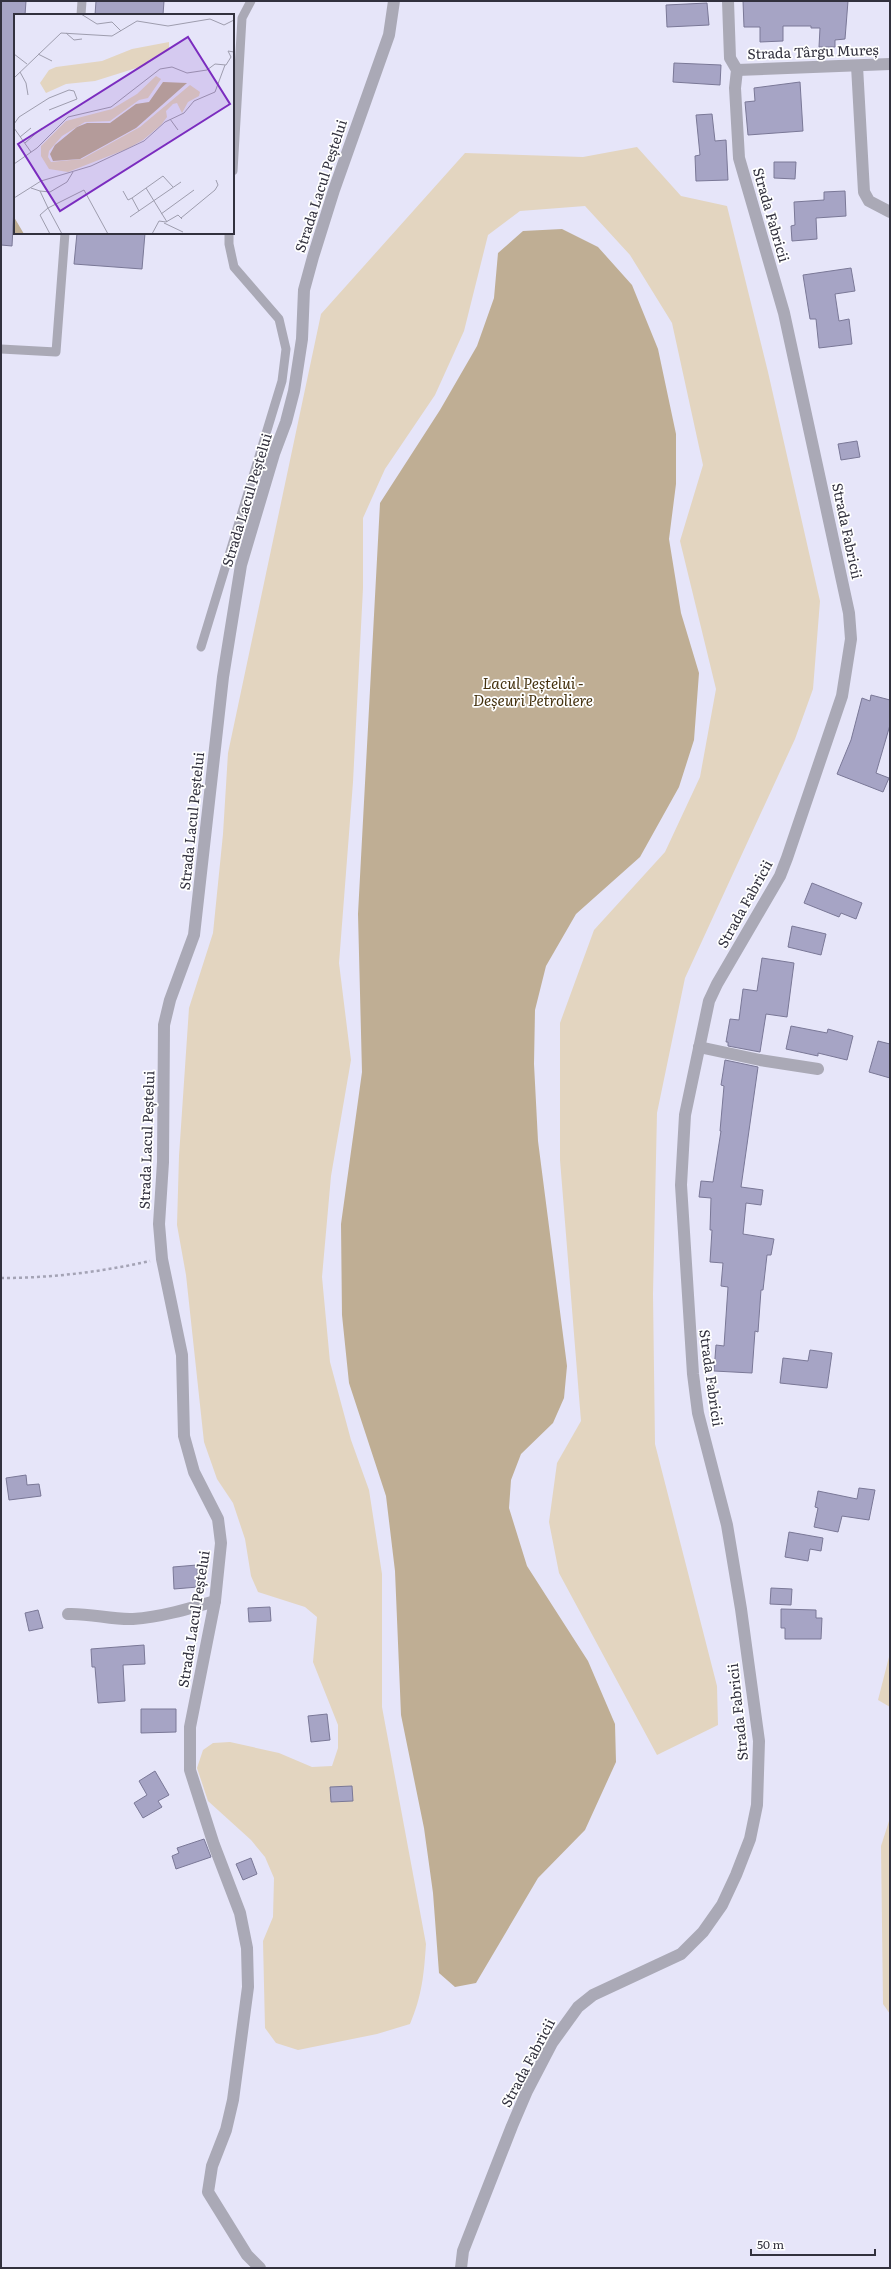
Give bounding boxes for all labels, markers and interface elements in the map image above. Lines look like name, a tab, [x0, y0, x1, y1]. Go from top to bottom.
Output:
inset map	[14, 14, 234, 234]
street label: Strada Târgu Mureș	[747, 39, 879, 63]
street label: Strada Lacul Peștelui	[289, 116, 351, 255]
street label: Strada Fabricii	[749, 165, 795, 265]
street label: Strada Lacul Peștelui	[216, 430, 276, 569]
street label: Strada Fabricii	[828, 481, 868, 581]
water label: Lacul Peștelui - Deșeuri Petroliere	[473, 671, 593, 711]
street label: Strada Lacul Peștelui	[174, 751, 208, 891]
street label: Strada Fabricii	[712, 856, 777, 951]
street label: Strada Lacul Peștelui	[134, 1070, 158, 1210]
street label: Strada Fabricii	[695, 1328, 729, 1428]
street label: Strada Lacul Peștelui	[172, 1548, 214, 1689]
street label: Strada Fabricii	[722, 1662, 752, 1762]
street label: Strada Fabricii	[495, 2014, 559, 2110]
scale bar	[751, 2231, 875, 2257]
text: 50 m	[757, 2235, 784, 2253]

